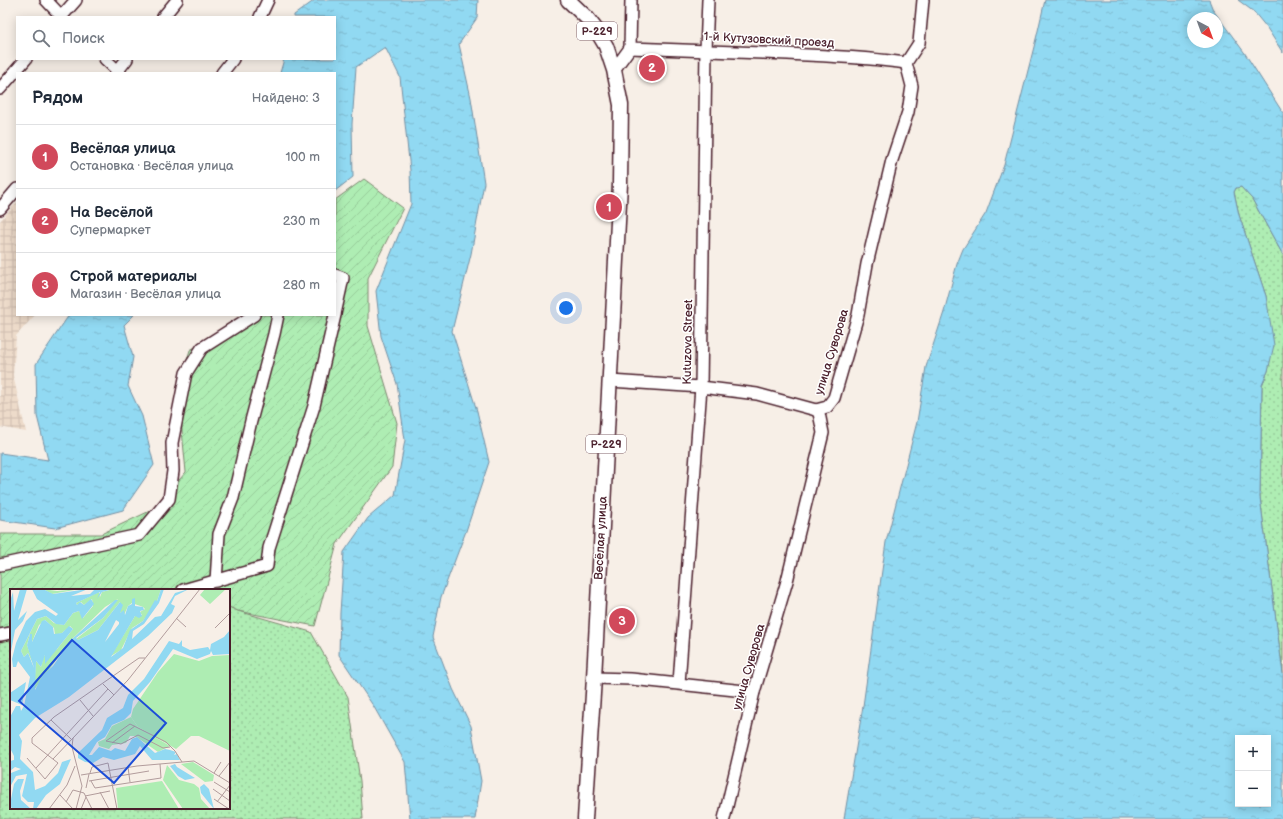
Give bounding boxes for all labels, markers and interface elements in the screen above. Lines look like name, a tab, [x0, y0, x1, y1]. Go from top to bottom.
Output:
north arrow	[1187, 12, 1223, 48]
search box	[16, 16, 336, 60]
road number: Р-229	[577, 22, 617, 40]
icon: search	[30, 27, 52, 49]
text: Поиск	[62, 29, 105, 48]
street label: 1-й Кутузовский проезд	[703, 29, 835, 51]
pin: 2	[639, 53, 665, 83]
text: Рядом	[32, 88, 83, 108]
text: Найдено: 3	[252, 90, 320, 106]
text: Весёлая улица	[70, 139, 176, 158]
text: 1	[42, 149, 48, 165]
text: 100 m	[285, 149, 320, 165]
text: Остановка · Весёлая улица	[70, 158, 234, 174]
pin: 1	[596, 192, 622, 222]
text: На Весёлой	[70, 203, 153, 222]
text: 2	[41, 213, 49, 229]
text: 230 m	[283, 213, 320, 229]
text: Супермаркет	[70, 222, 151, 238]
text: Строй материалы	[70, 267, 197, 286]
text: 3	[41, 277, 49, 293]
text: 280 m	[283, 277, 320, 293]
text: Магазин · Весёлая улица	[70, 286, 221, 302]
your location	[556, 298, 576, 318]
street label: Kutuzova Street	[680, 299, 696, 385]
street label: улица Суворова	[812, 307, 852, 397]
road number: Р-229	[586, 435, 626, 453]
street label: Весёлая улица	[591, 496, 611, 580]
inset map	[10, 589, 230, 809]
pin: 3	[609, 606, 635, 636]
street label: улица Суворова	[730, 622, 768, 712]
map controls	[1235, 735, 1271, 807]
button: +	[1235, 735, 1271, 771]
button: −	[1235, 771, 1271, 807]

